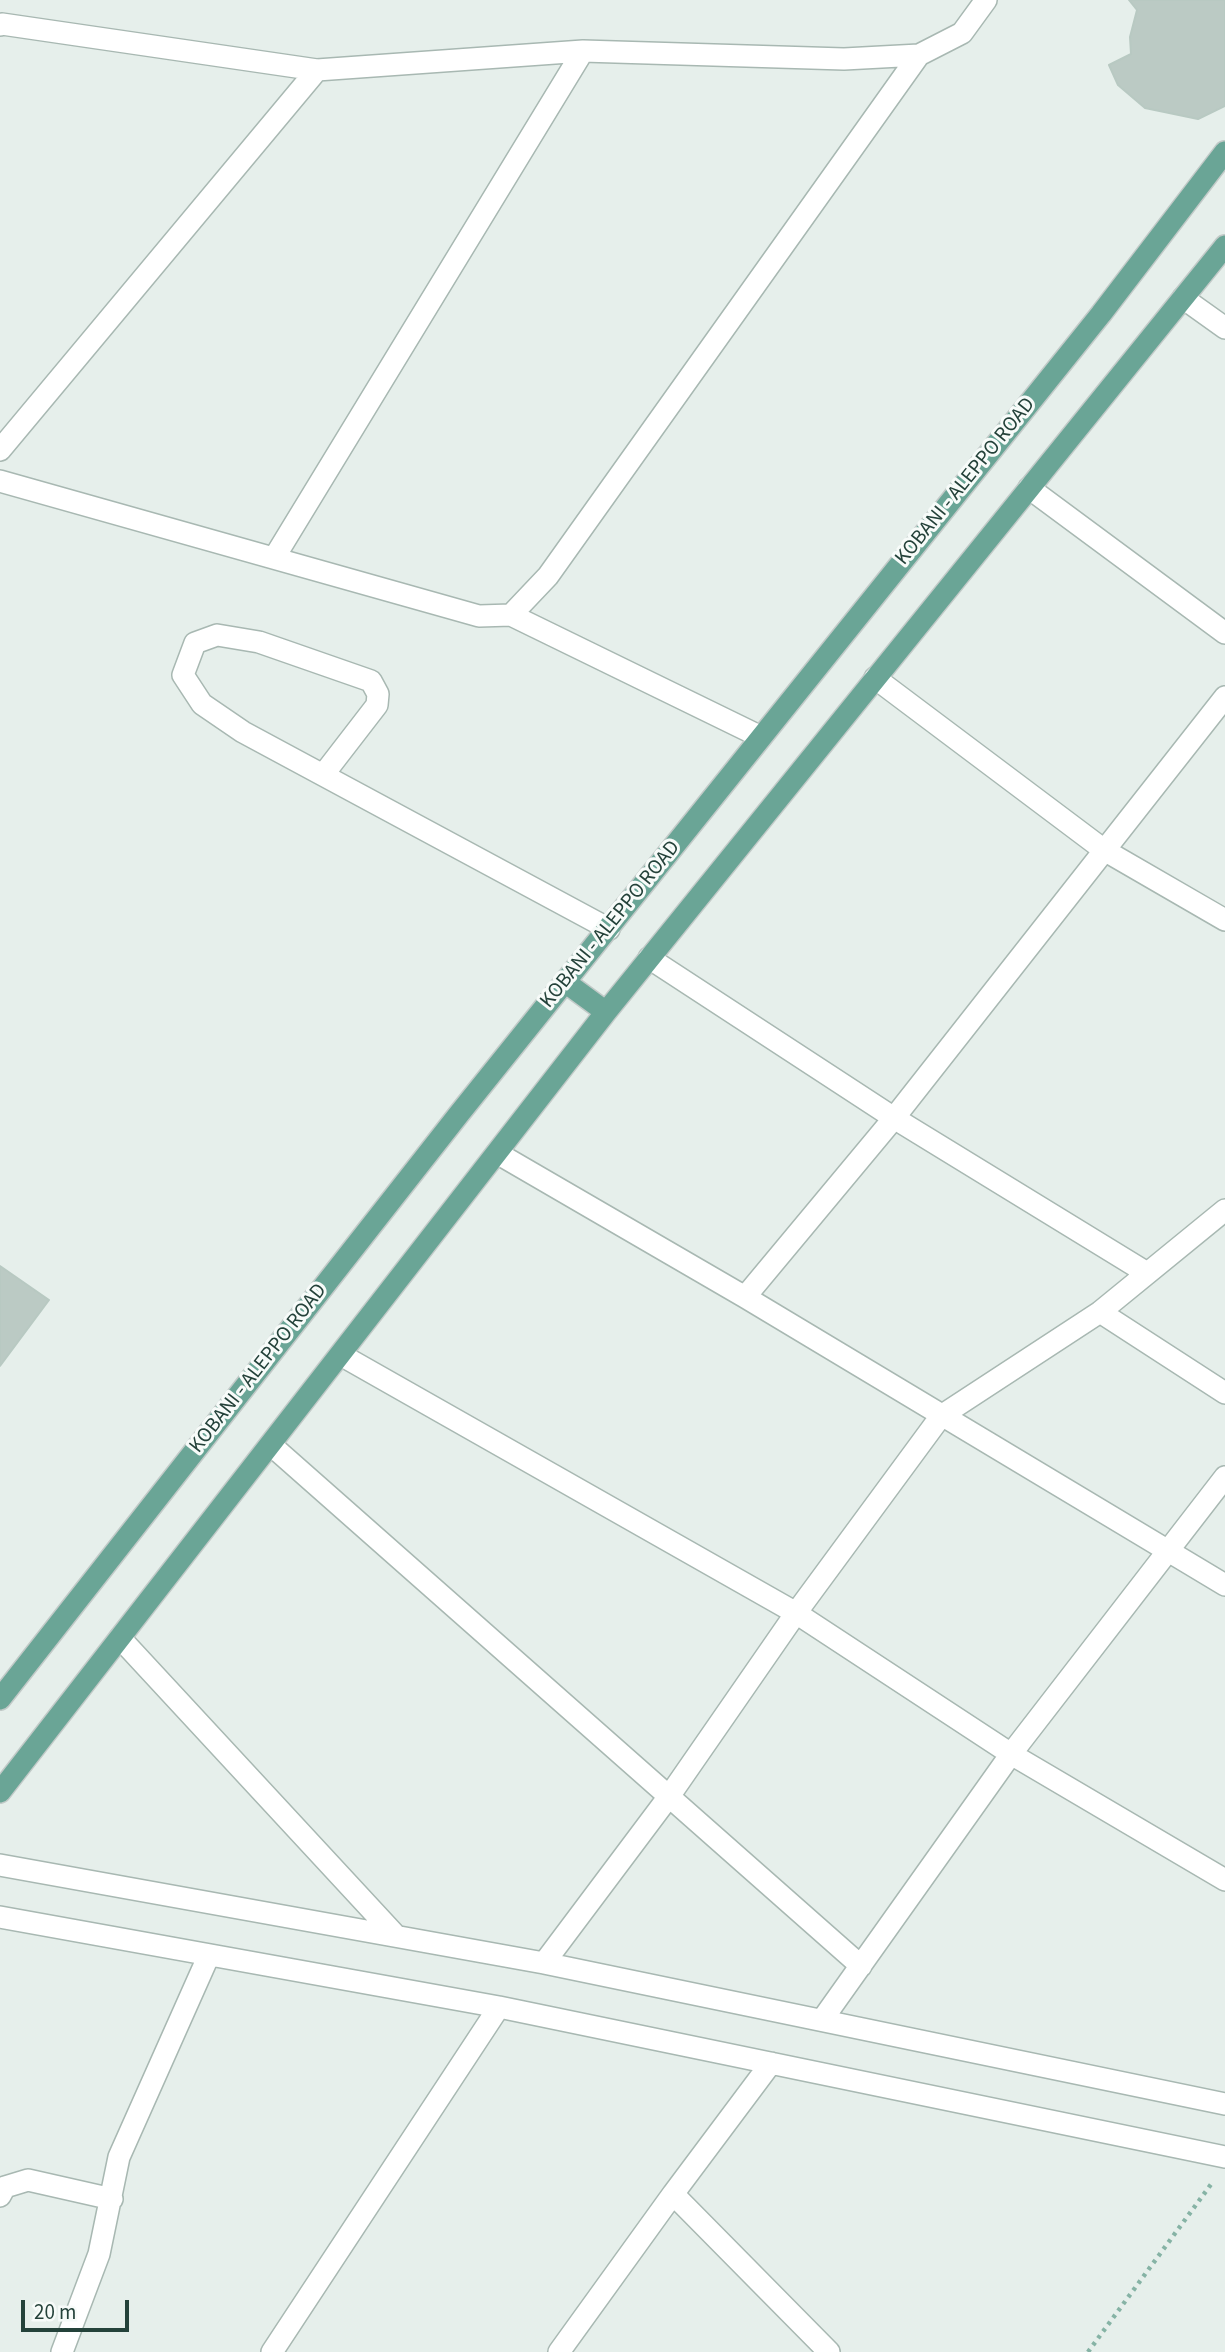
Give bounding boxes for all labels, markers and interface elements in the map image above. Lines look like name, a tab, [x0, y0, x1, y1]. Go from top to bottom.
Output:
street label: KOBANI - ALEPPO ROAD	[891, 393, 1041, 571]
street label: KOBANI - ALEPPO ROAD	[536, 836, 686, 1014]
street label: KOBANI - ALEPPO ROAD	[185, 1279, 333, 1459]
scale bar	[24, 2286, 133, 2330]
text: 20 m	[34, 2297, 76, 2327]

